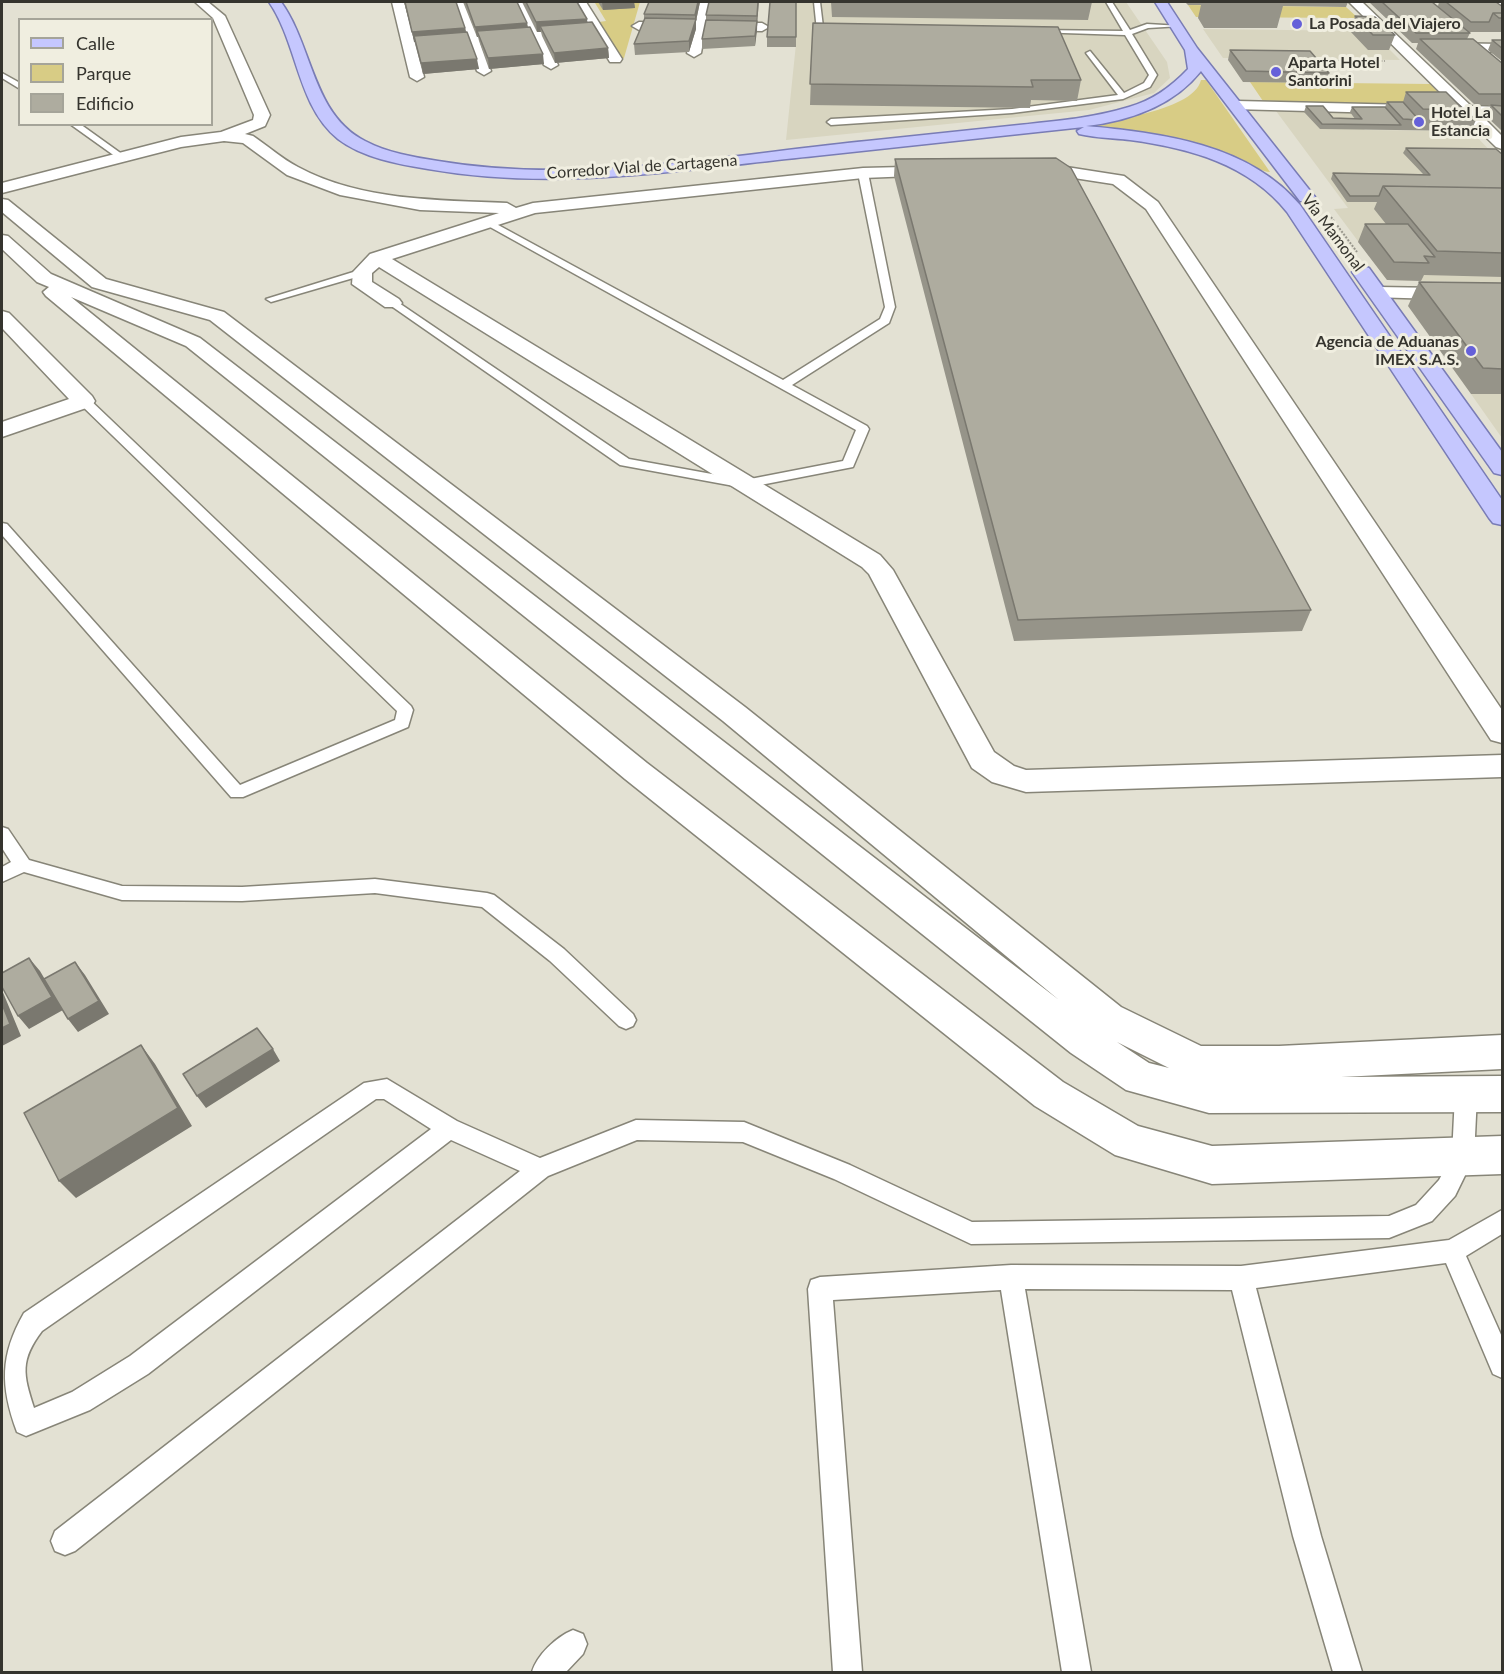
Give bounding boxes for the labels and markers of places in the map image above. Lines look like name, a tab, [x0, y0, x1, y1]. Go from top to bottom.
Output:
place label: La Posada del Viajero	[1309, 14, 1461, 34]
marker: La Posada del Viajero	[1290, 17, 1304, 31]
place label: Aparta Hotel Santorini	[1288, 53, 1380, 91]
marker: Aparta Hotel Santorini	[1269, 65, 1283, 79]
place label: Hotel La Estancia	[1431, 103, 1491, 141]
marker: Hotel La Estancia	[1412, 115, 1426, 129]
place label: Agencia de Aduanas IMEX S.A.S.	[1315, 332, 1459, 370]
marker: Agencia de Aduanas IMEX S.A.S.	[1464, 344, 1478, 358]

